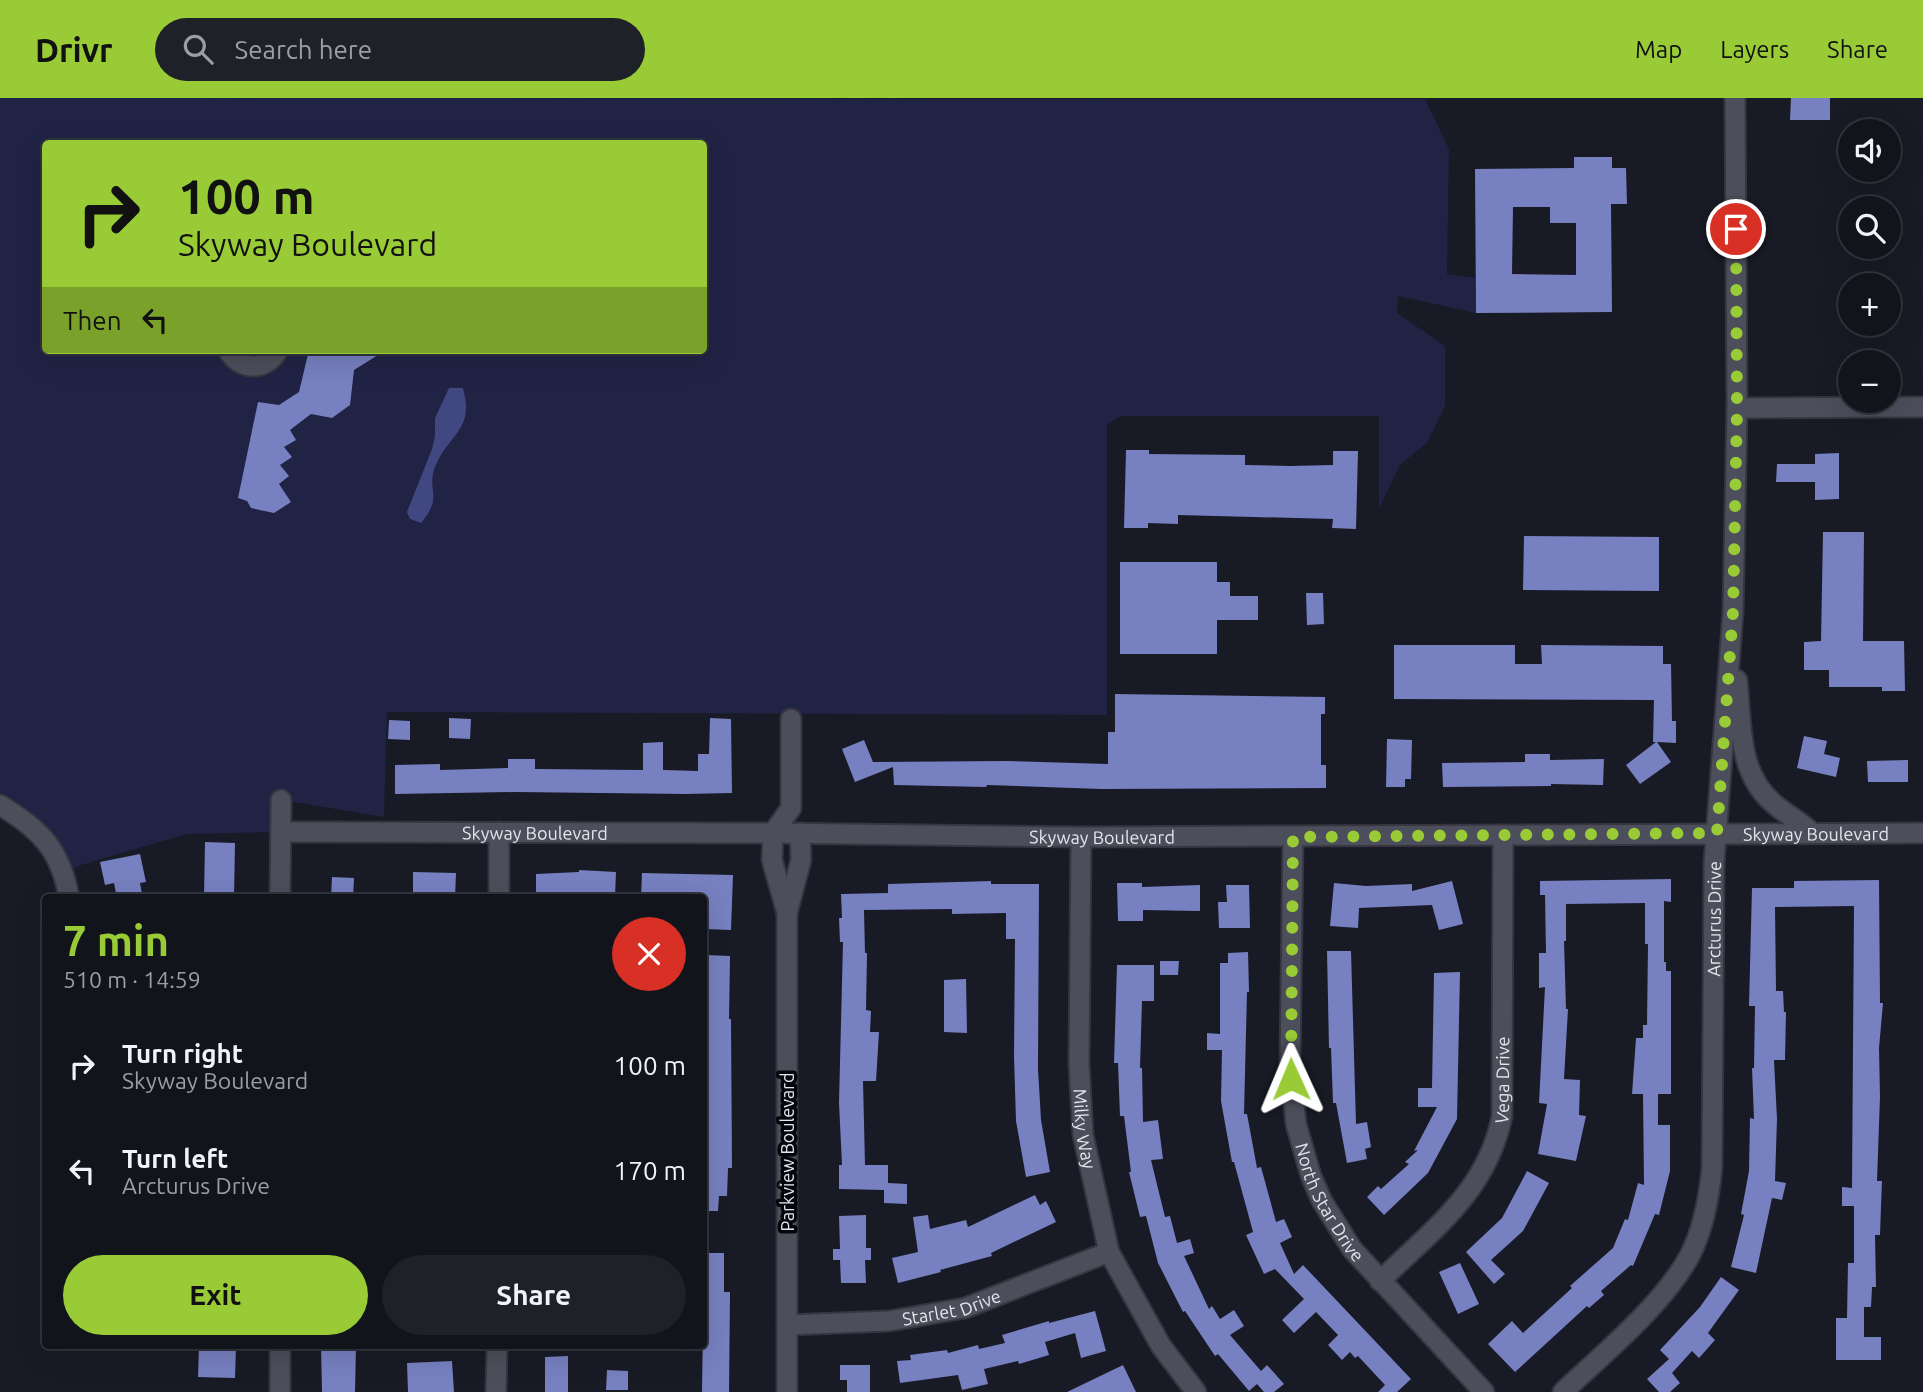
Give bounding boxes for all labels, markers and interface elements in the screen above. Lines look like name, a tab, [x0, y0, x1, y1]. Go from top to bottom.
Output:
search box	[155, 18, 645, 81]
icon: search	[179, 30, 217, 68]
text: Drivr	[35, 31, 113, 68]
text: Search here	[235, 35, 372, 64]
text: Map	[1635, 36, 1682, 63]
text: Layers	[1720, 36, 1789, 63]
text: Share	[1827, 36, 1888, 63]
map controls	[1838, 119, 1901, 413]
button: sound	[1838, 119, 1901, 182]
icon: right	[63, 168, 154, 259]
text: 100 m	[178, 168, 315, 223]
button: search	[1838, 196, 1901, 259]
pin	[1706, 199, 1766, 259]
icon: arrive	[1717, 210, 1755, 248]
text: Skyway Boulevard	[178, 226, 437, 262]
button: +	[1838, 273, 1901, 336]
icon: left	[136, 301, 174, 339]
text: Then	[63, 306, 122, 335]
button: −	[1838, 350, 1901, 413]
street label: Skyway Boulevard	[462, 822, 608, 843]
street label: Skyway Boulevard	[1743, 823, 1889, 844]
street label: Skyway Boulevard	[1029, 826, 1175, 847]
street label: Arcturus Drive	[1703, 861, 1724, 977]
text: 7 min	[63, 917, 169, 964]
button: close	[612, 917, 686, 991]
text: 510 m · 14:59	[63, 967, 201, 992]
street label: Vega Drive	[1491, 1037, 1513, 1126]
text: Turn right	[122, 1039, 243, 1068]
position arrow	[1254, 1042, 1328, 1116]
icon: right	[63, 1047, 101, 1085]
text: 100 m	[614, 1051, 686, 1080]
text: Skyway Boulevard	[122, 1068, 308, 1093]
street label: Parkview Boulevard	[777, 1072, 797, 1232]
street label: Milky Way	[1070, 1088, 1100, 1171]
street label: North Star Drive	[1292, 1141, 1368, 1265]
text: Turn left	[122, 1144, 228, 1173]
icon: left	[63, 1152, 101, 1190]
text: 170 m	[614, 1156, 686, 1185]
text: Arcturus Drive	[122, 1173, 270, 1198]
button: Exit	[63, 1255, 368, 1335]
button: Share	[382, 1255, 686, 1335]
street label: Starlet Drive	[901, 1285, 1003, 1329]

